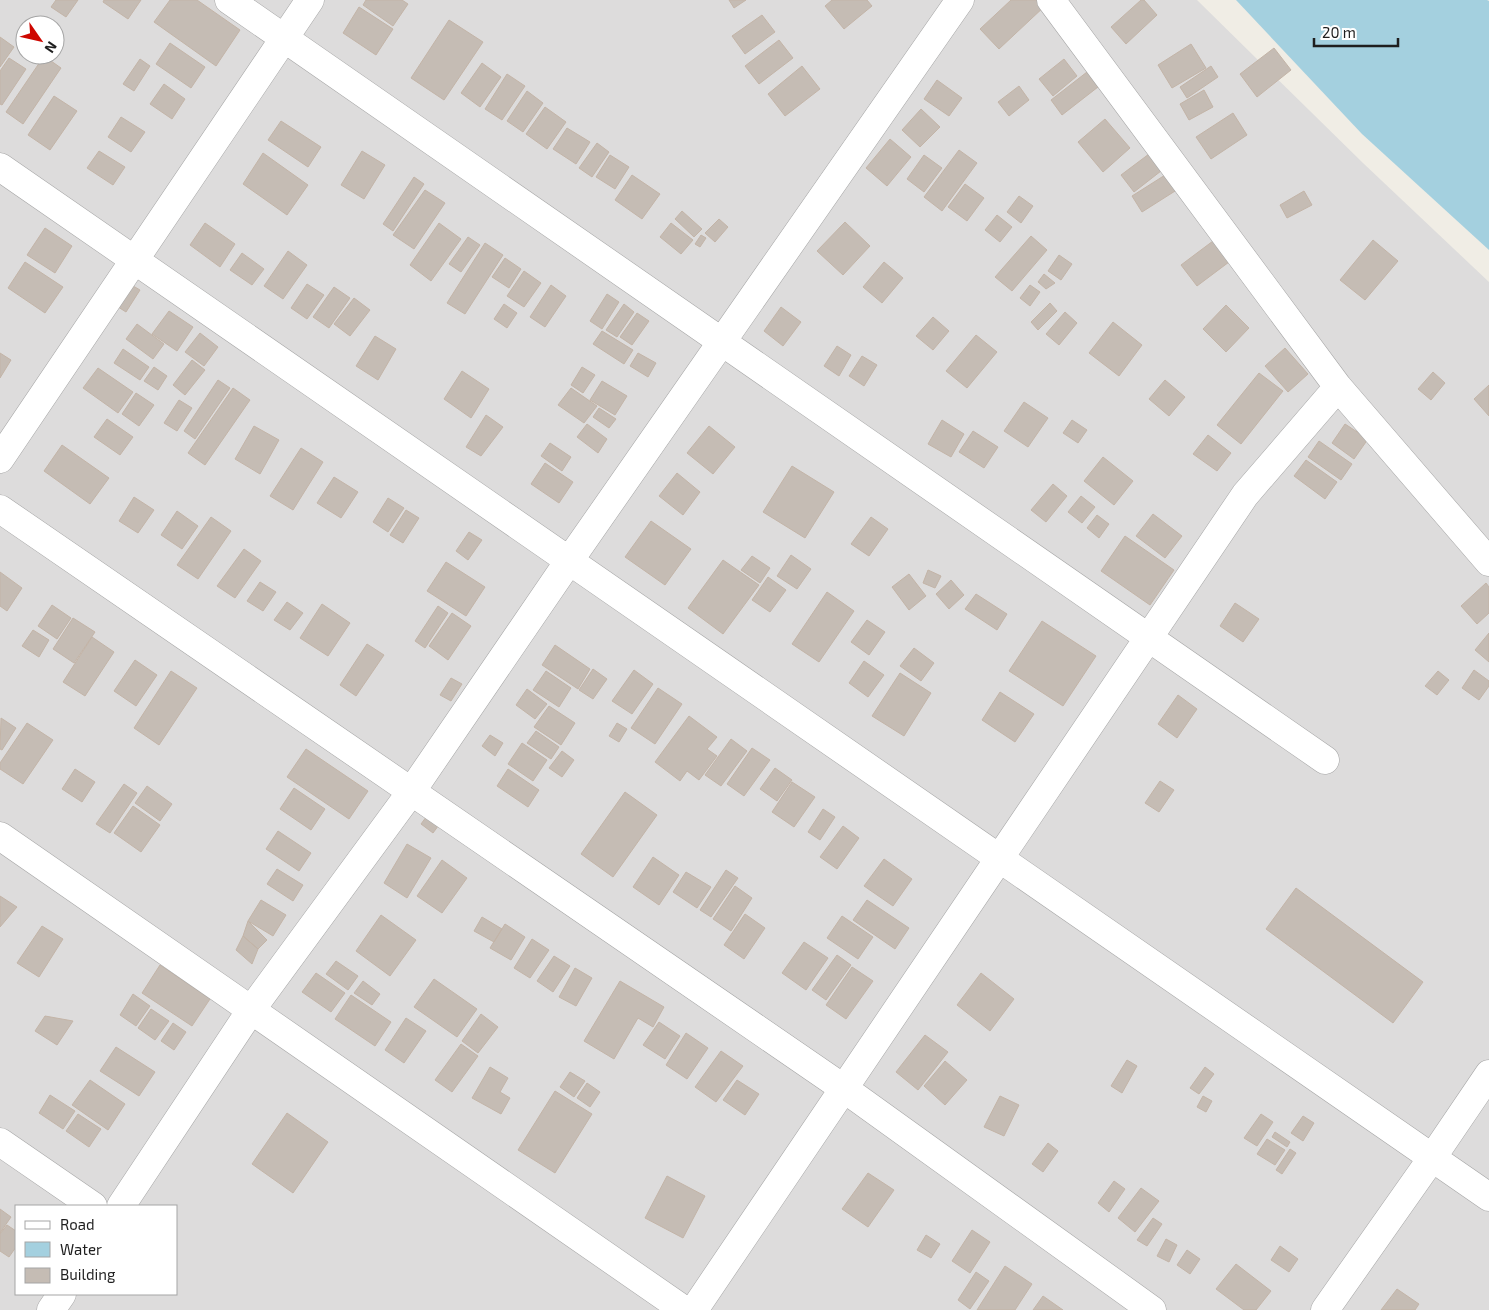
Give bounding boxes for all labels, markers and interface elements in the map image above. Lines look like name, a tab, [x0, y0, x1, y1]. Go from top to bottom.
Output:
north arrow	[15, 15, 65, 65]
scale bar	[1314, 15, 1398, 47]
text: 20 m	[1322, 23, 1356, 41]
text: N	[41, 39, 61, 56]
legend	[15, 1205, 178, 1295]
text: Road	[60, 1215, 95, 1233]
text: Water	[60, 1240, 102, 1258]
text: Building	[60, 1265, 116, 1283]

